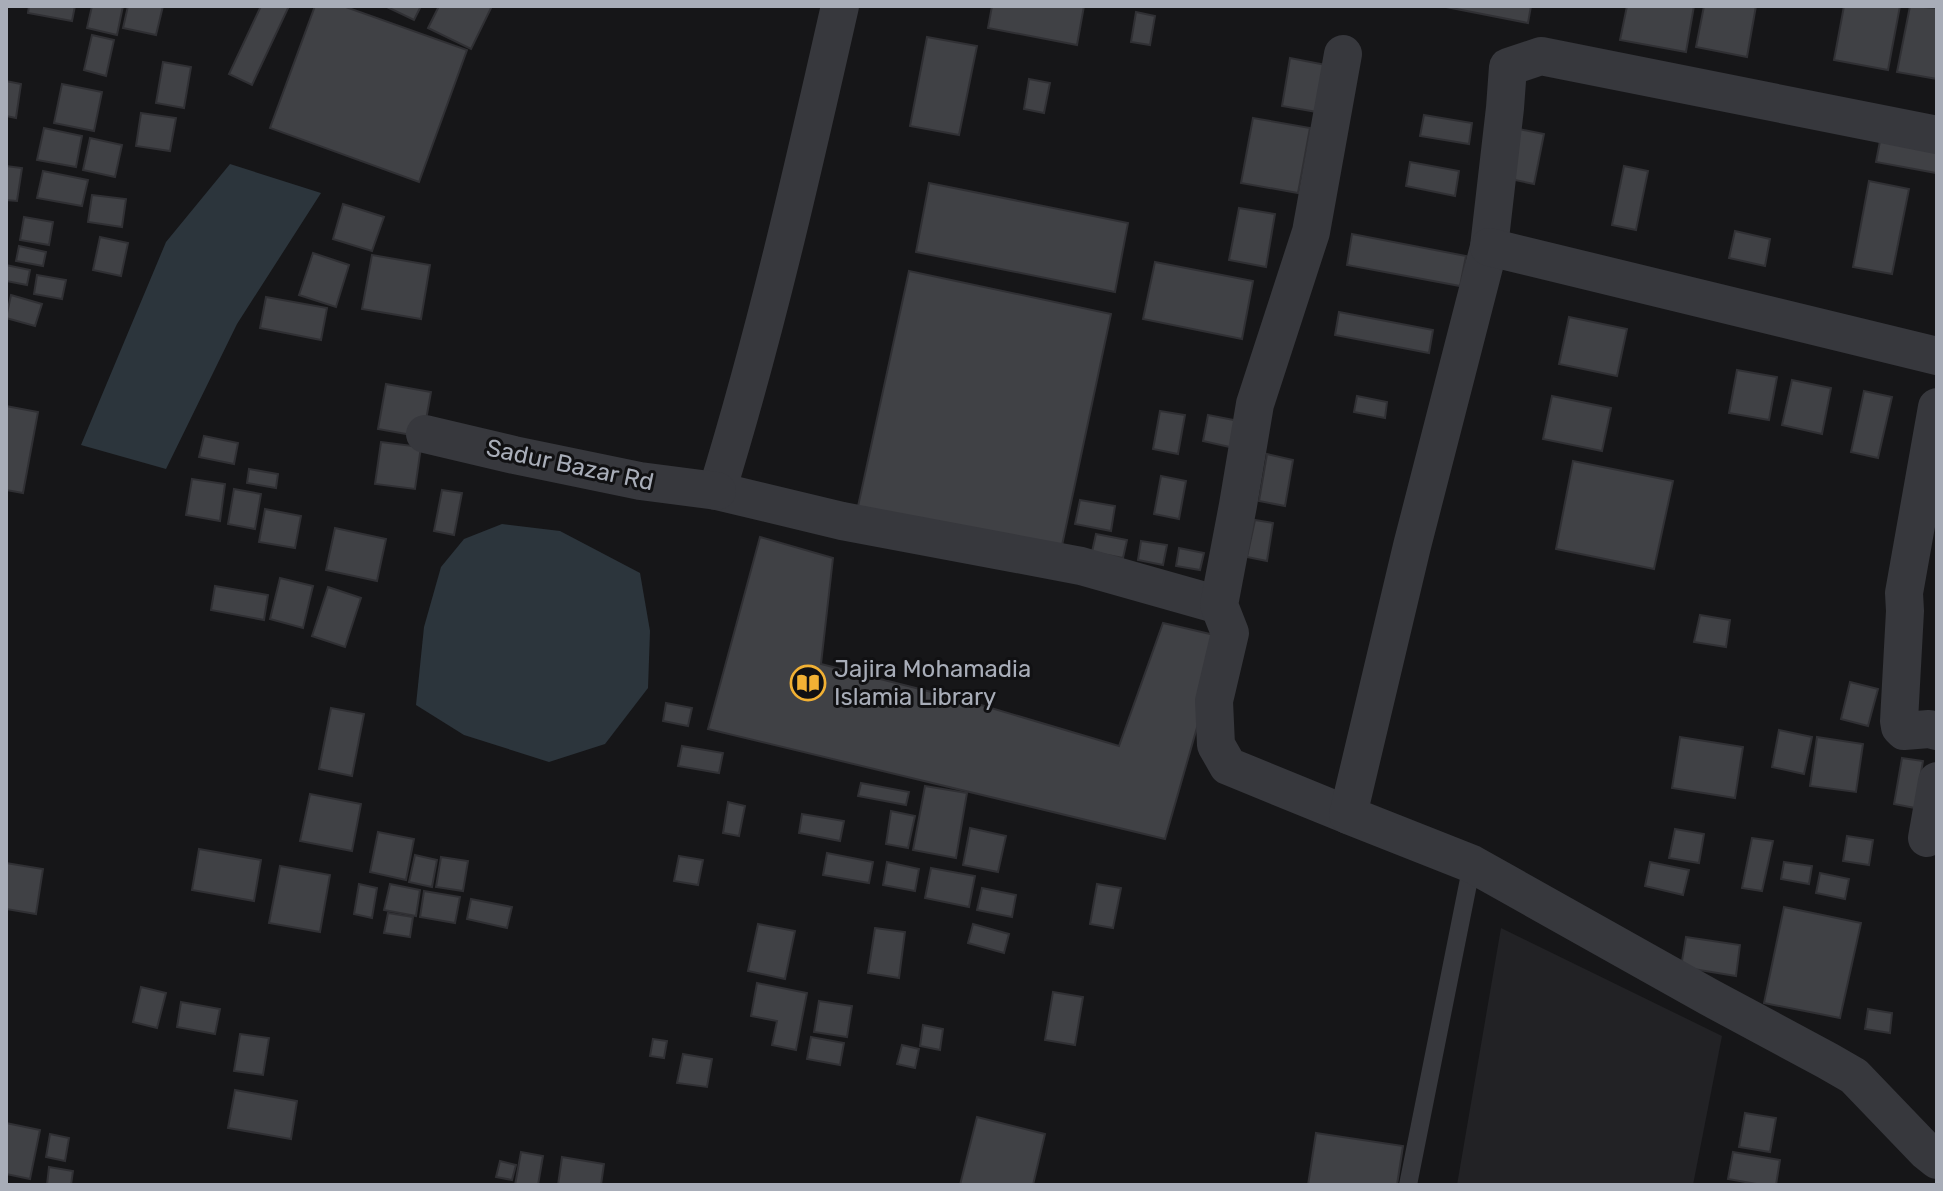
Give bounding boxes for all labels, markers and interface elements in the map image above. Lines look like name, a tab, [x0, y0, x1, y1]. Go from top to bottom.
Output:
street label: Sadur Bazar Rd	[484, 434, 656, 496]
place label: Jajira Mohamadia Islamia Library	[834, 655, 1031, 711]
library icon: Jajira Mohamadia Islamia Library	[789, 664, 827, 702]

